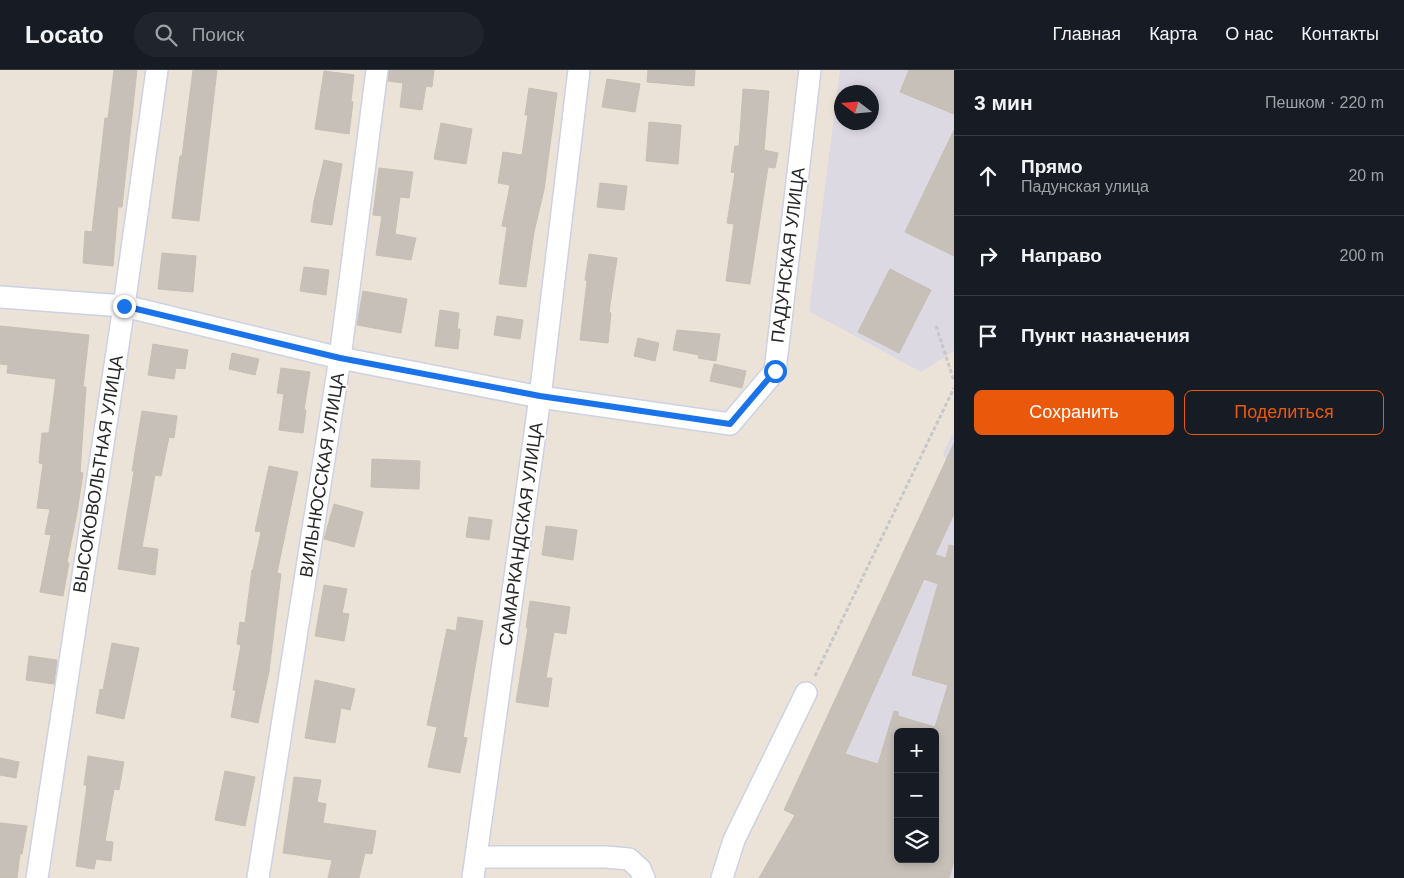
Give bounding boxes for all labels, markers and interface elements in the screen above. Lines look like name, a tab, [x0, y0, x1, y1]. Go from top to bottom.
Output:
search box	[134, 12, 484, 57]
text: Locato	[25, 21, 104, 48]
icon: search	[152, 21, 180, 49]
text: Поиск	[192, 24, 244, 45]
text: Главная	[1053, 24, 1121, 44]
text: Карта	[1149, 24, 1197, 44]
text: О нас	[1225, 24, 1273, 44]
text: Контакты	[1301, 24, 1379, 44]
north arrow	[834, 85, 879, 130]
text: 3 мин	[974, 91, 1033, 114]
text: Пешком · 220 m	[1265, 94, 1384, 111]
text: Прямо	[1021, 156, 1083, 177]
icon: ahead	[974, 162, 1002, 190]
street label: ПАДУНСКАЯ УЛИЦА	[767, 166, 809, 344]
text: 20 m	[1348, 167, 1384, 184]
text: Падунская улица	[1021, 178, 1149, 195]
icon: right	[974, 242, 1002, 270]
text: Направо	[1021, 245, 1102, 266]
text: 200 m	[1340, 247, 1384, 264]
route end	[113, 295, 136, 318]
icon: arrive	[974, 322, 1002, 350]
text: Пункт назначения	[1021, 325, 1190, 346]
street label: ВЫСОКОВОЛЬТНАЯ УЛИЦА	[69, 354, 127, 594]
route start	[764, 360, 787, 383]
street label: ВИЛЬНЮССКАЯ УЛИЦА	[296, 371, 348, 579]
button: Сохранить	[974, 390, 1174, 435]
button: Поделиться	[1184, 390, 1384, 435]
street label: САМАРКАНДСКАЯ УЛИЦА	[495, 421, 547, 647]
map controls	[894, 728, 939, 863]
button: +	[894, 728, 939, 773]
button: −	[894, 773, 939, 818]
button: layers	[894, 818, 939, 863]

